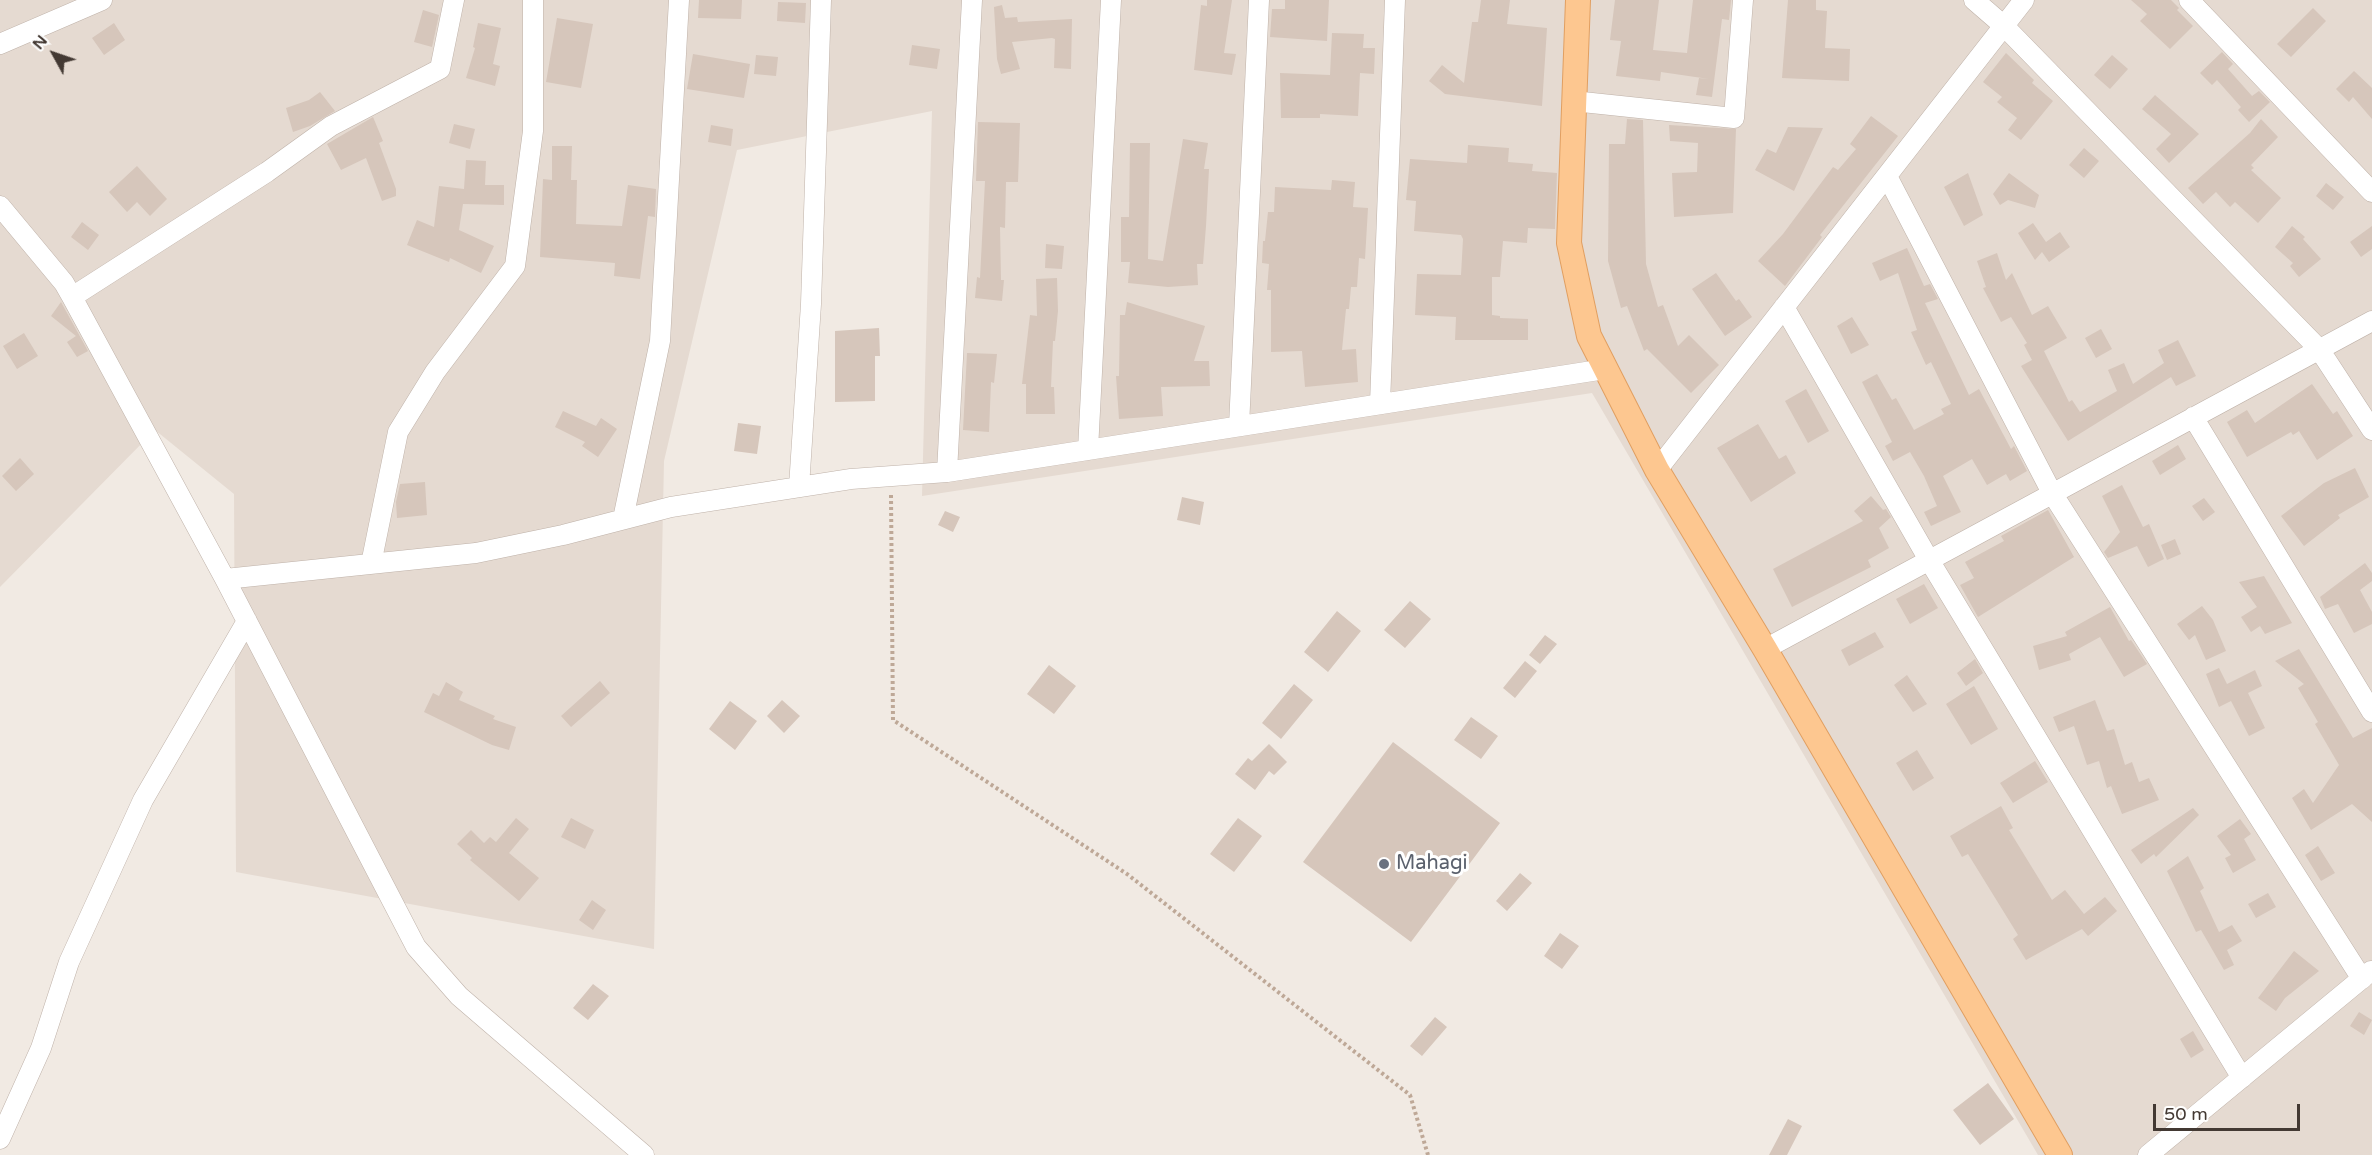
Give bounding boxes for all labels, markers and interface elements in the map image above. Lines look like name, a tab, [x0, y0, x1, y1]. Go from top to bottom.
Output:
north arrow	[24, 24, 84, 84]
text: N	[28, 31, 52, 54]
place label: Mahagi	[1396, 852, 1468, 876]
marker: Mahagi	[1377, 857, 1391, 871]
scale bar	[2156, 1092, 2303, 1130]
text: 50 m	[2164, 1103, 2208, 1125]

